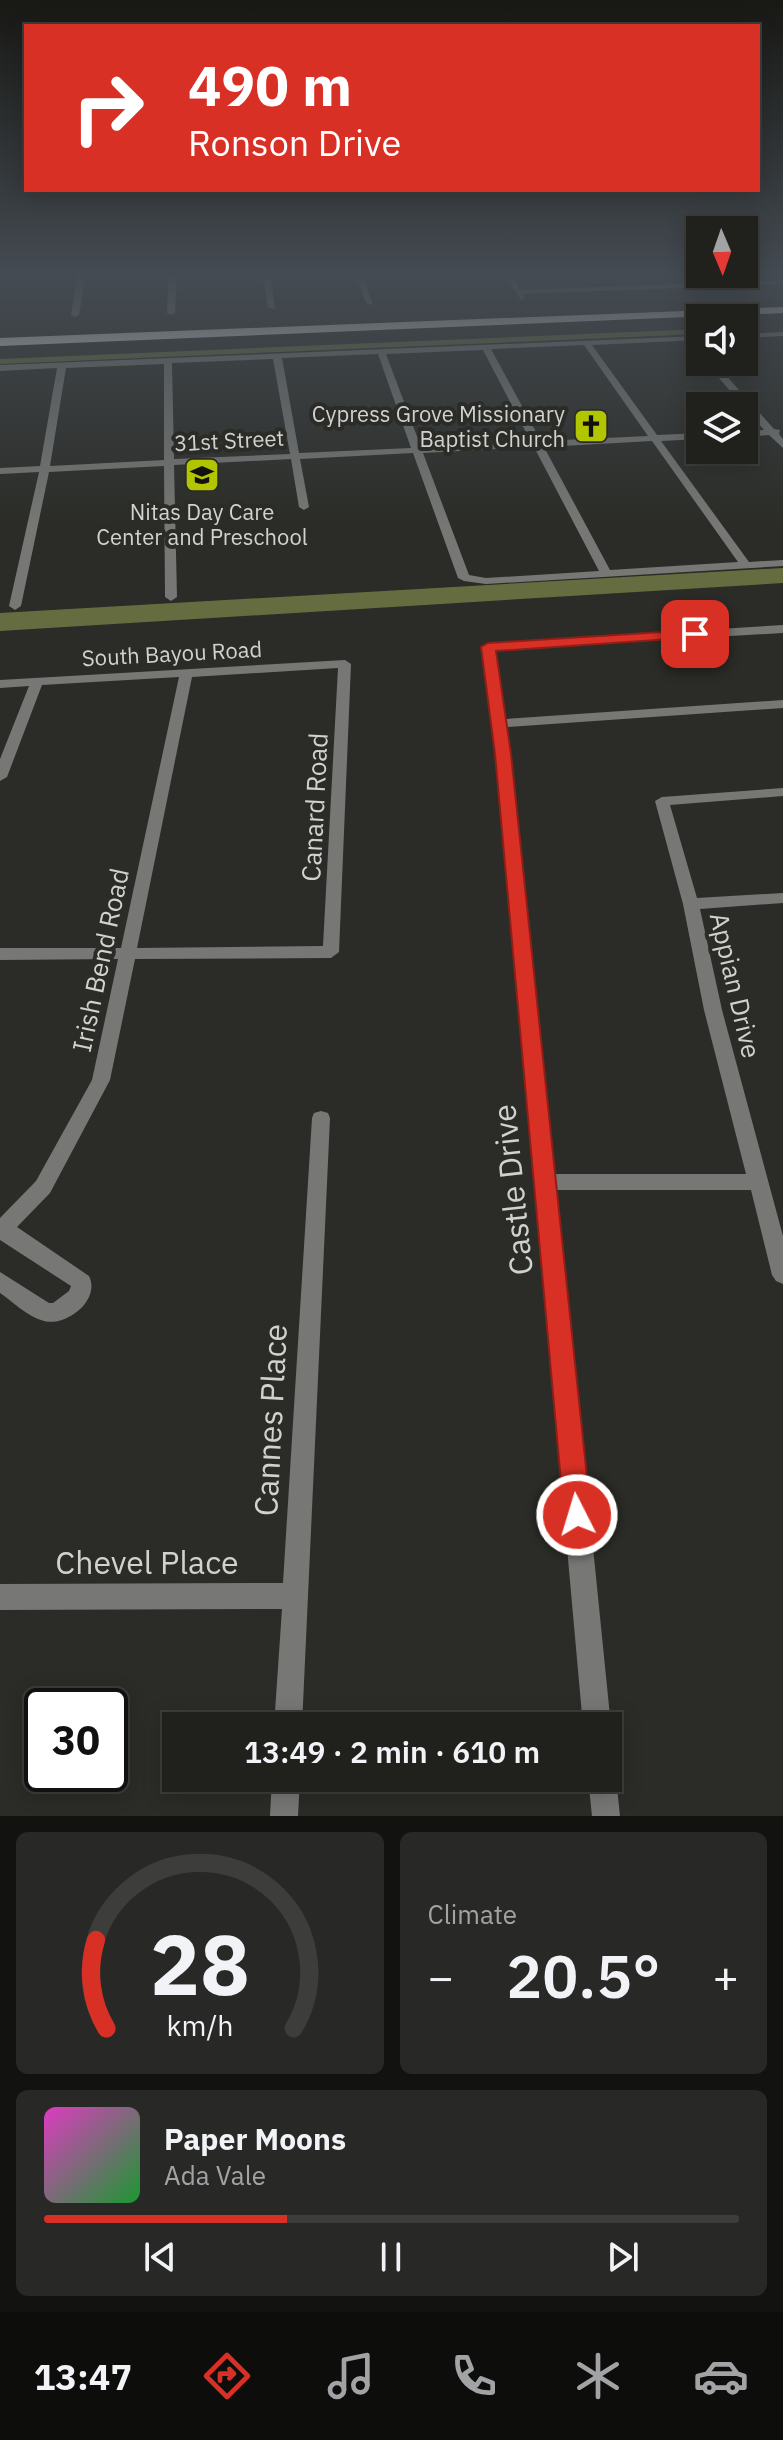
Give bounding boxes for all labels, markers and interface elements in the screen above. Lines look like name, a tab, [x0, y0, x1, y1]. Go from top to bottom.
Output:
text: 490 m	[188, 49, 352, 121]
icon: right	[56, 56, 160, 160]
text: Ronson Drive	[188, 119, 401, 166]
north arrow	[686, 216, 758, 288]
map controls	[686, 216, 758, 464]
button: sound	[686, 304, 758, 376]
button: layers	[686, 392, 758, 464]
place label: Cypress Grove Missionary Baptist Church	[312, 399, 565, 453]
church icon: Cypress Grove Missionary Baptist Church	[572, 407, 610, 445]
street label: 31st Street	[173, 423, 285, 457]
school or university icon: Nitas Day Care Center and Preschool	[183, 456, 221, 494]
place label: Nitas Day Care Center and Preschool	[96, 497, 308, 551]
pin	[661, 600, 729, 668]
icon: arrive	[673, 612, 717, 656]
street label: South Bayou Road	[81, 634, 263, 672]
street label: Canard Road	[293, 732, 335, 882]
street label: Irish Bend Road	[64, 865, 136, 1055]
street label: Appian Drive	[703, 909, 769, 1061]
street label: Castle Drive	[482, 1102, 542, 1278]
street label: Cannes Place	[244, 1323, 296, 1517]
position arrow	[535, 1473, 619, 1557]
street label: Chevel Place	[55, 1541, 239, 1583]
speed limit sign: 30	[24, 1688, 128, 1792]
text: 13:49 · 2 min · 610 m	[244, 1732, 540, 1771]
text: Climate	[428, 1897, 517, 1931]
text: 28	[150, 1910, 250, 2018]
text: 20.5°	[506, 1936, 660, 2015]
text: −	[428, 1948, 454, 2005]
text: +	[713, 1948, 739, 2005]
text: km/h	[166, 2007, 233, 2044]
text: Paper Moons	[164, 2119, 346, 2158]
text: Ada Vale	[164, 2158, 266, 2192]
icon: previous	[138, 2235, 182, 2279]
icon: pause	[369, 2235, 413, 2279]
icon: next	[601, 2235, 645, 2279]
icon: directions	[199, 2348, 255, 2404]
icon: music	[323, 2348, 379, 2404]
icon: phone	[446, 2348, 502, 2404]
icon: climate	[570, 2348, 626, 2404]
icon: car	[693, 2348, 749, 2404]
text: 13:47	[34, 2353, 132, 2400]

